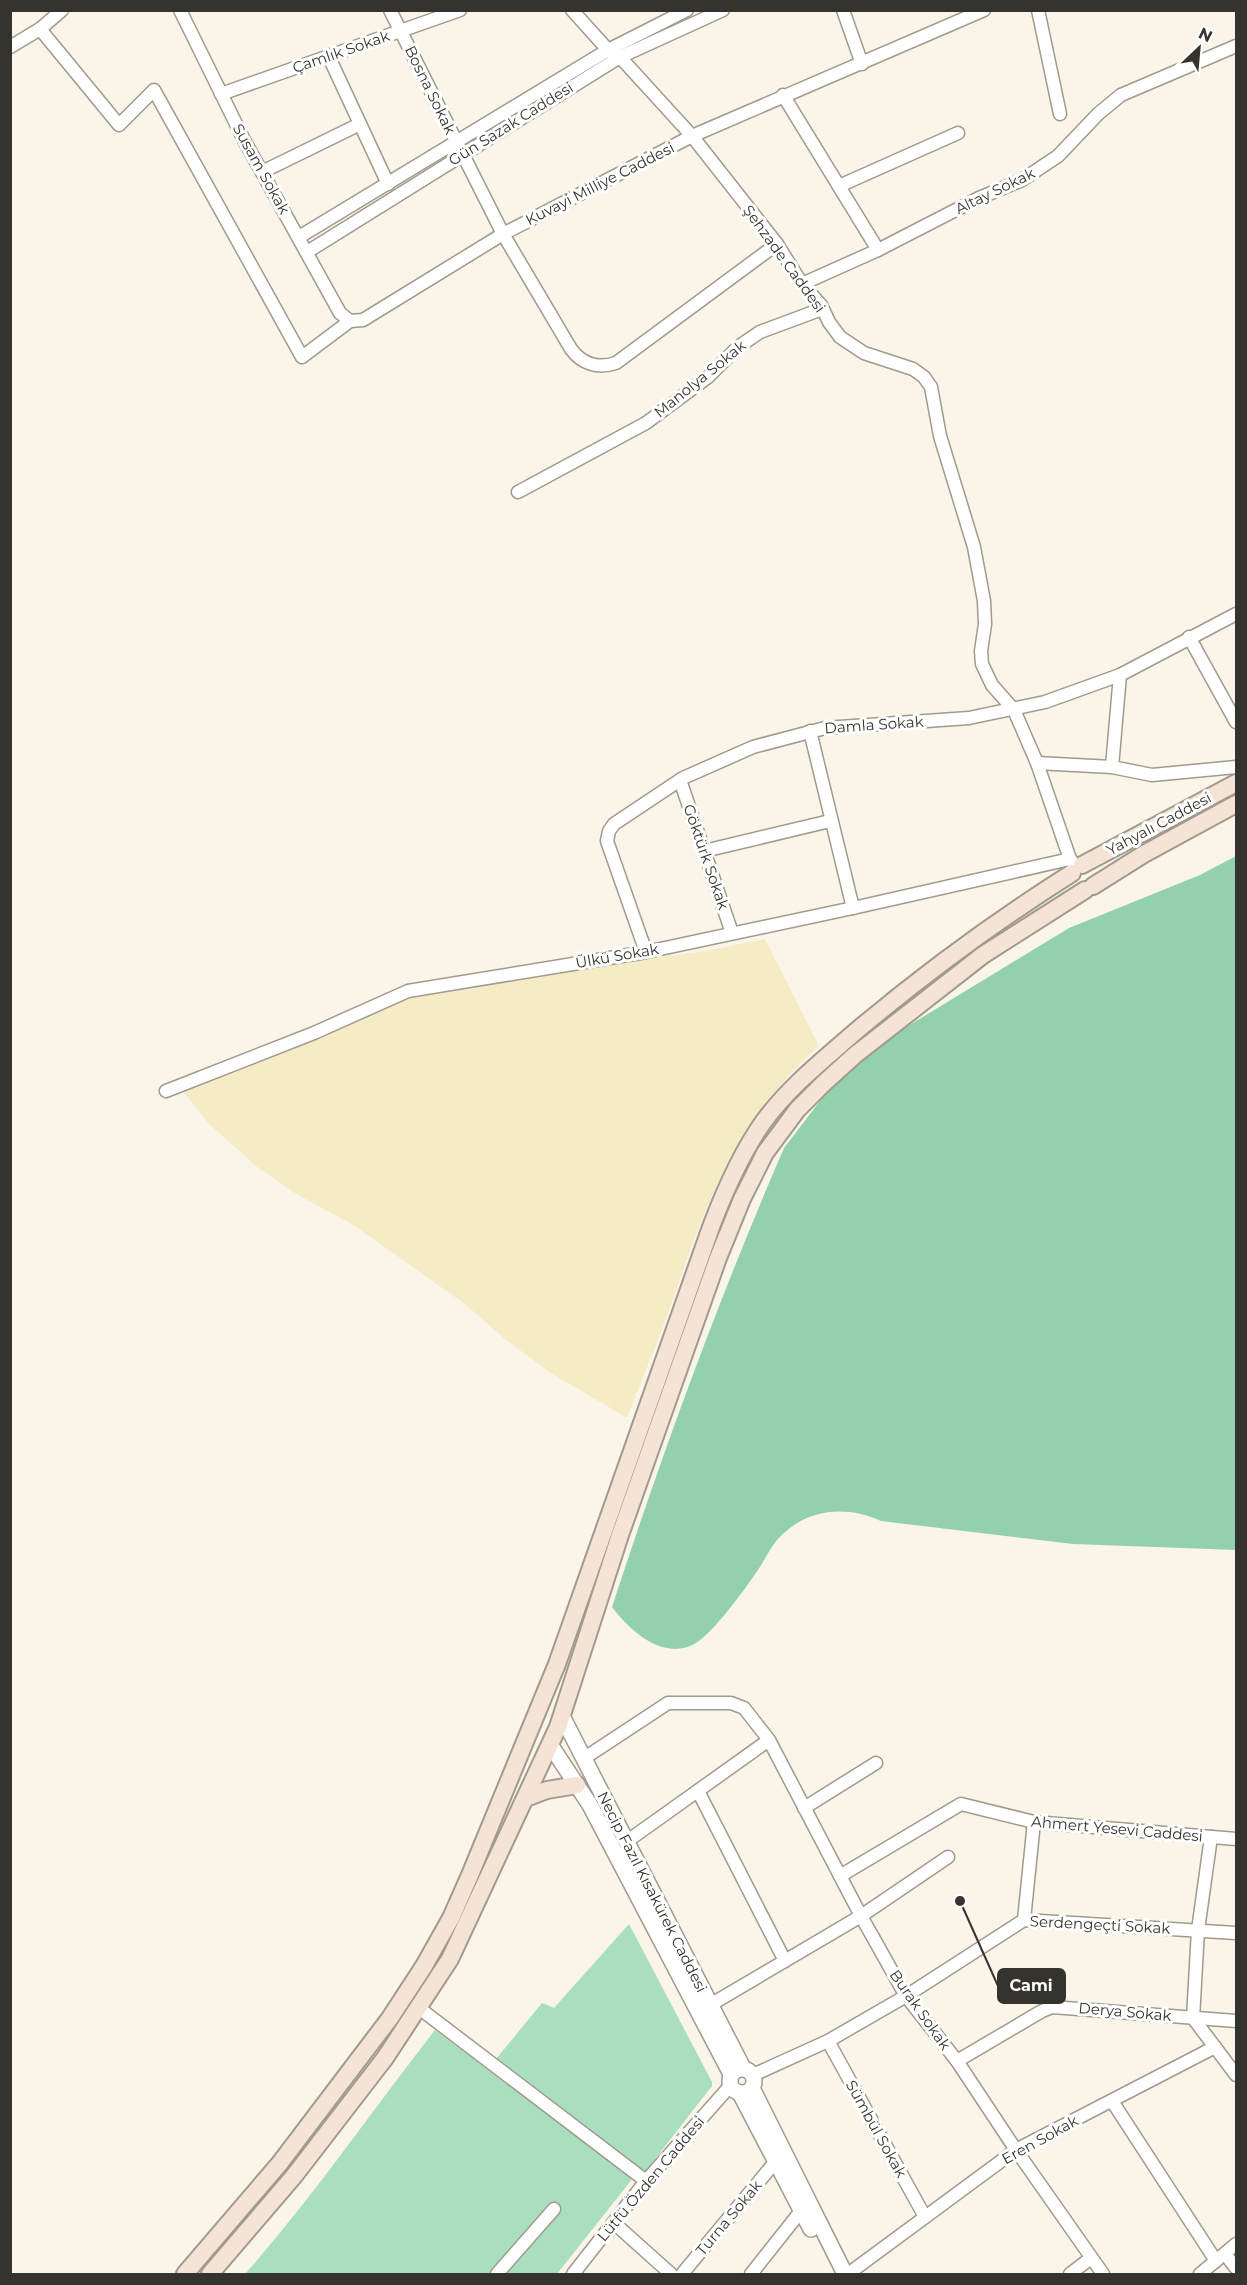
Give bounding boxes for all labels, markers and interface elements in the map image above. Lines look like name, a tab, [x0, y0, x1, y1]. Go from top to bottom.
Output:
north arrow	[1169, 18, 1229, 78]
text: N	[1195, 24, 1215, 46]
street label: Çamlık Sokak	[290, 26, 392, 77]
street label: Bosna Sokak	[401, 42, 460, 137]
street label: Gün Sazak Caddesi	[445, 78, 577, 170]
street label: Susam Sokak	[229, 120, 294, 217]
street label: Kuvayi Milliye Caddesi	[522, 138, 677, 229]
street label: Altay Sokak	[952, 163, 1038, 218]
street label: Şehzade Caddesi	[739, 201, 830, 316]
street label: Manolya Sokak	[650, 336, 749, 421]
street label: Damla Sokak	[824, 712, 924, 737]
street label: Yahyalı Caddesi	[1103, 788, 1214, 859]
street label: Göktürk Sokak	[680, 802, 733, 912]
street label: Ülkü Sokak	[574, 939, 660, 972]
street label: Necip Fazıl Kısakürek Caddesi	[593, 1788, 712, 1995]
street label: Ahmert Yesevi Caddesi	[1030, 1812, 1204, 1845]
street label: Serdengeçti Sokak	[1029, 1911, 1171, 1938]
street label: Burak Sokak	[886, 1966, 955, 2054]
callout: Cami	[998, 1969, 1065, 2003]
text: Cami	[1010, 1976, 1053, 1995]
street label: Derya Sokak	[1078, 1998, 1172, 2025]
street label: Sümbül Sokak	[842, 2077, 911, 2181]
street label: Eren Sokak	[998, 2111, 1081, 2168]
street label: Lütfü Özden Caddesi	[593, 2112, 709, 2245]
street label: Turna Sokak	[692, 2176, 766, 2259]

